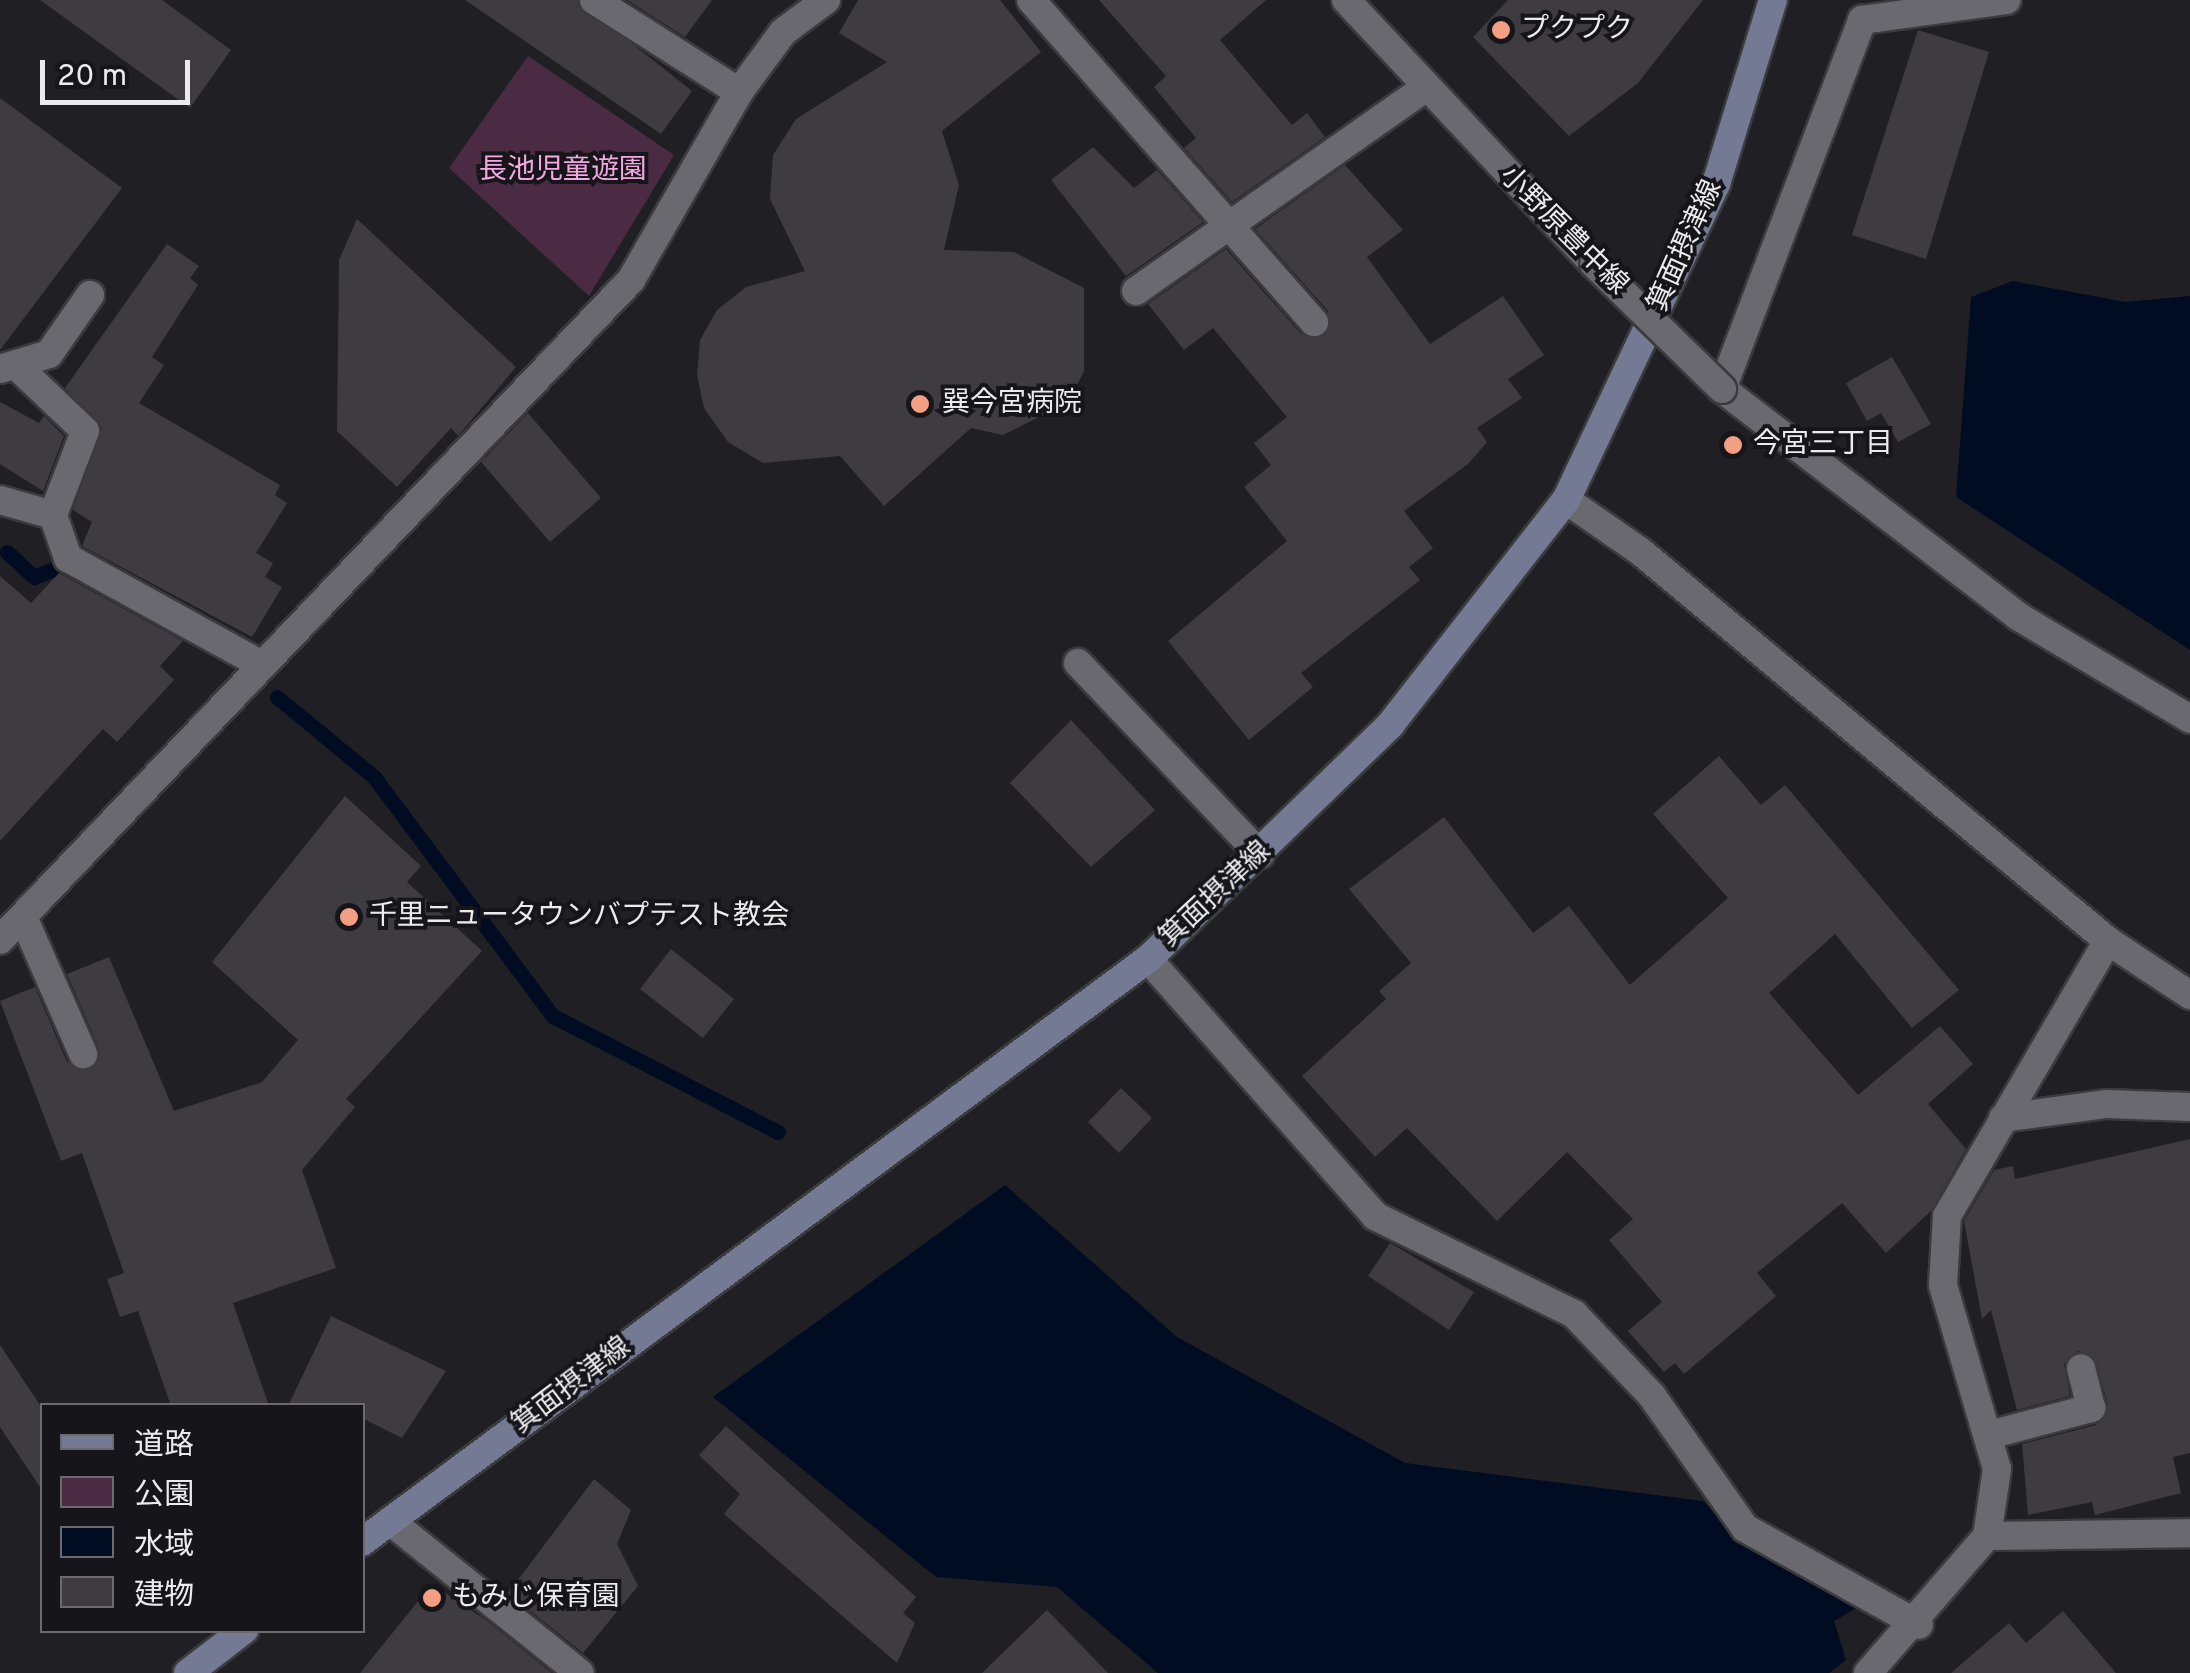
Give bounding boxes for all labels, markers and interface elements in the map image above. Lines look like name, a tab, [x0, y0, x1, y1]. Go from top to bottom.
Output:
place label: プクプク	[1521, 13, 1633, 47]
marker: プクプク	[1490, 19, 1512, 41]
scale bar	[45, 40, 195, 102]
text: 20 m	[57, 59, 127, 96]
park label: 長池児童遊園	[479, 154, 647, 188]
street label: 小野原豊中線	[1492, 160, 1634, 302]
street label: 箕面摂津線	[1642, 175, 1730, 317]
place label: 巽今宮病院	[942, 387, 1082, 421]
marker: 巽今宮病院	[907, 391, 933, 417]
place label: 今宮三丁目	[1753, 428, 1893, 462]
marker: 今宮三丁目	[1722, 434, 1744, 456]
street label: 箕面摂津線	[1153, 835, 1279, 955]
place label: 千里ニュータウンバプテスト教会	[369, 900, 789, 934]
marker: 千里ニュータウンバプテスト教会	[338, 906, 360, 928]
street label: 箕面摂津線	[506, 1330, 638, 1442]
legend	[40, 1403, 365, 1633]
text: 道路	[134, 1428, 194, 1465]
text: 公園	[134, 1478, 194, 1515]
text: 水域	[134, 1528, 194, 1565]
text: 建物	[134, 1578, 194, 1615]
place label: もみじ保育園	[452, 1581, 620, 1615]
marker: もみじ保育園	[421, 1587, 443, 1609]

